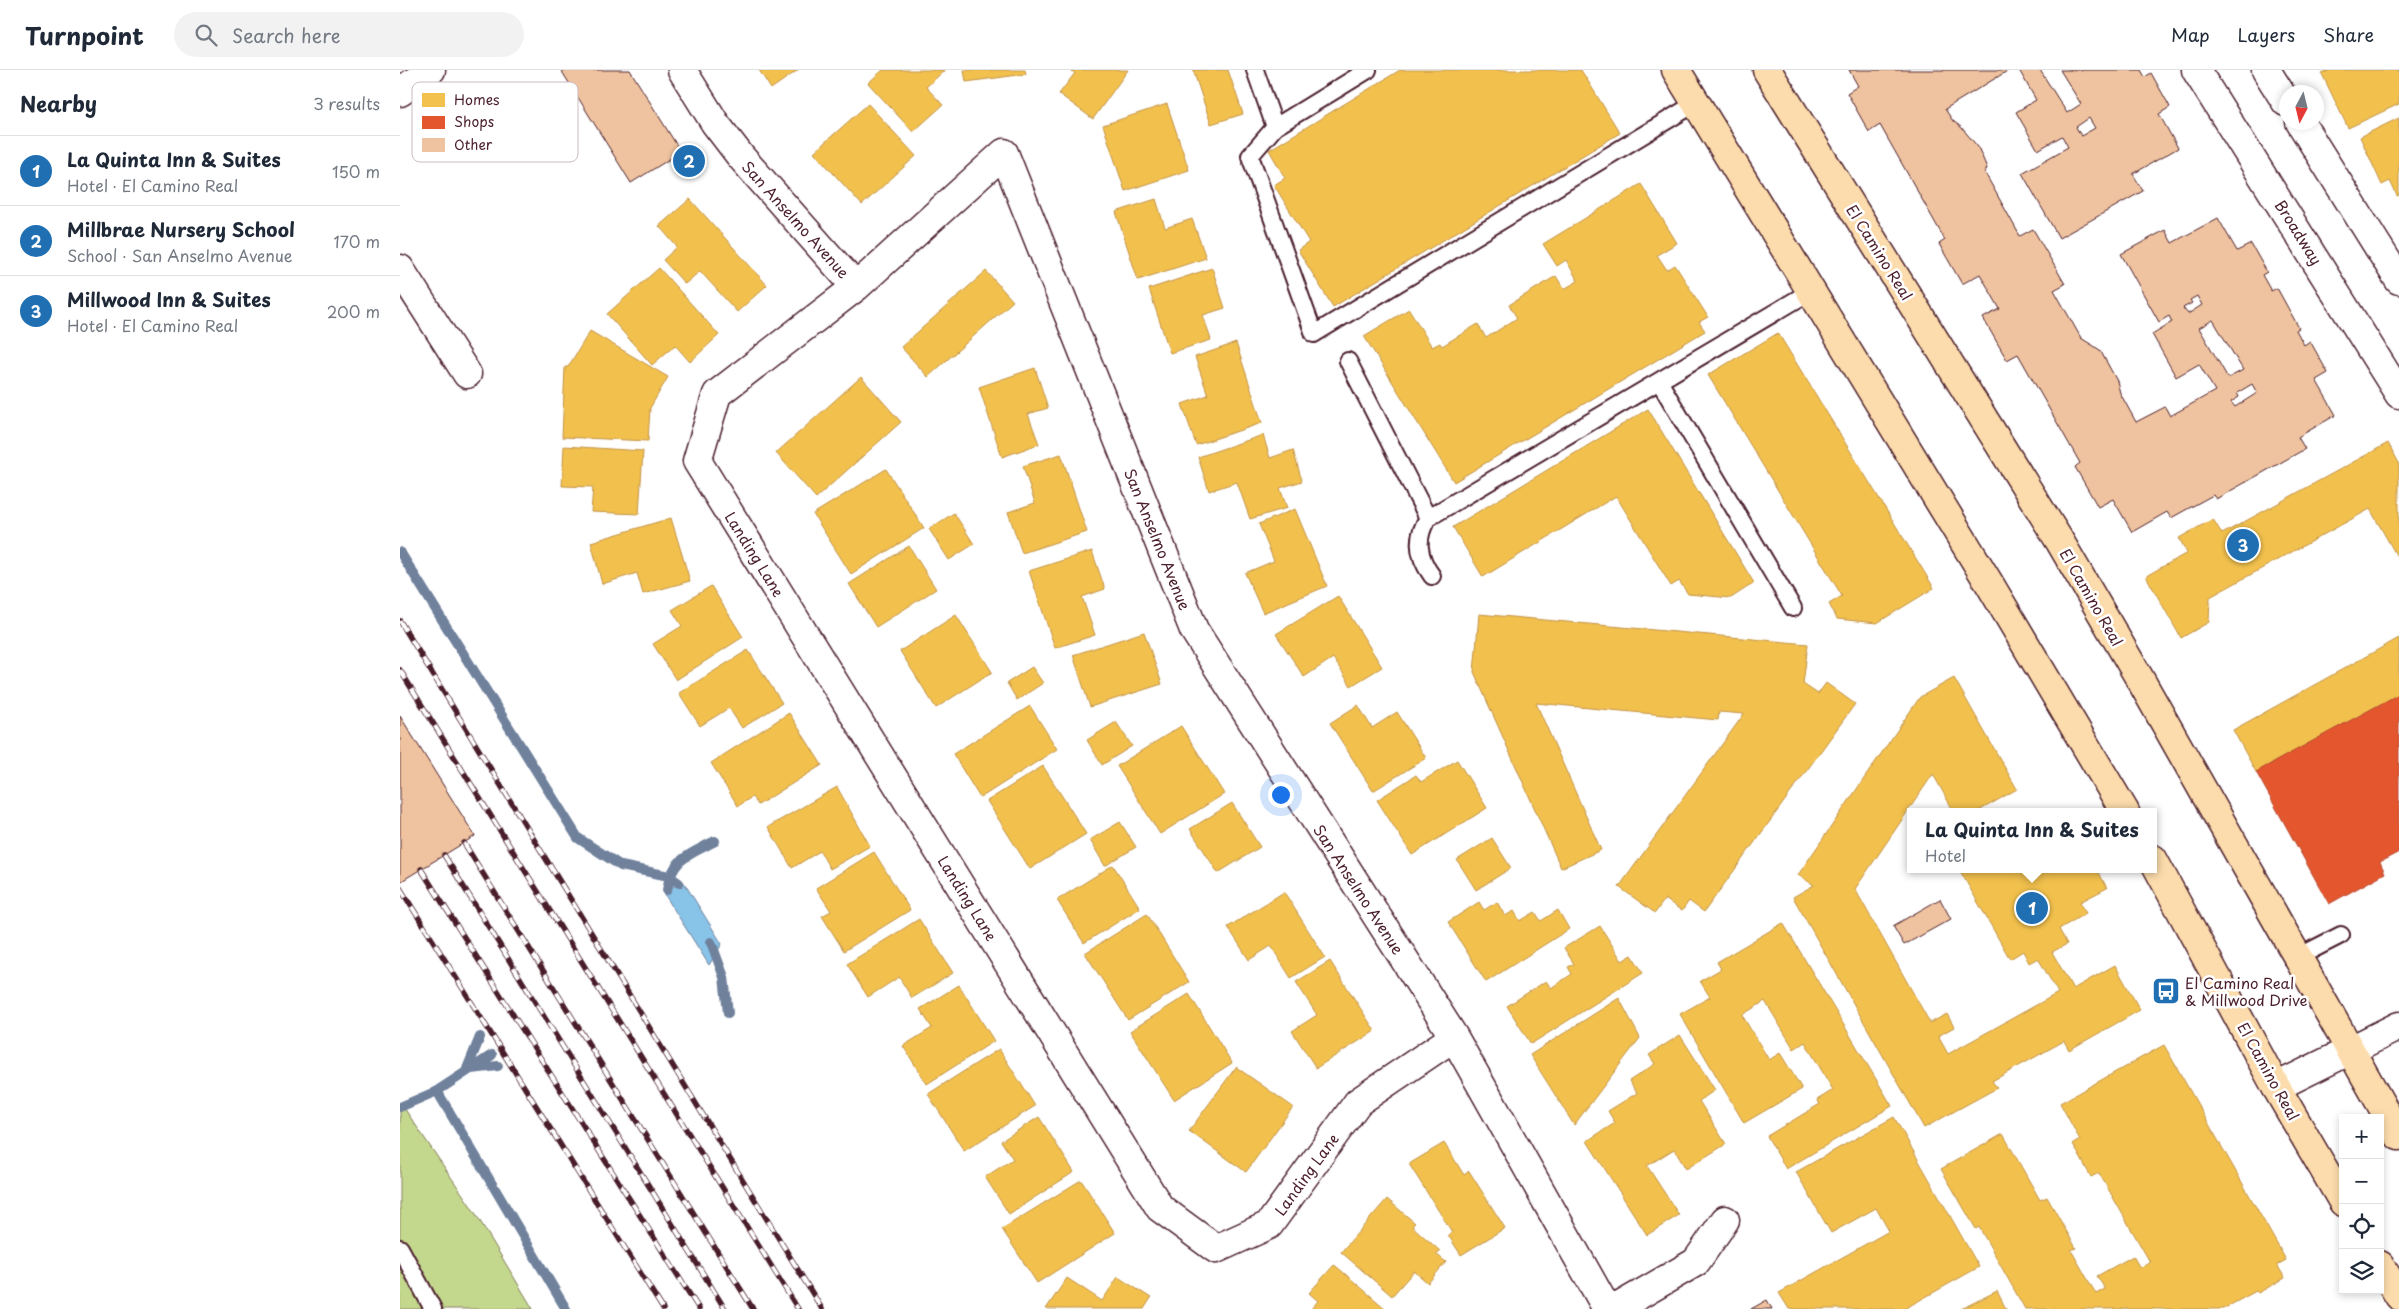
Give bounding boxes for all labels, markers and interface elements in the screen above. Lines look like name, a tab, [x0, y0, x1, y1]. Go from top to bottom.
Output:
search box	[174, 12, 524, 57]
text: Turnpoint	[25, 17, 144, 53]
icon: search	[192, 21, 220, 49]
text: Search here	[232, 21, 341, 49]
text: Map	[2171, 21, 2210, 48]
text: Layers	[2238, 21, 2295, 48]
text: Share	[2323, 21, 2374, 48]
legend	[412, 82, 578, 162]
north arrow	[2279, 85, 2324, 130]
text: Nearby	[20, 87, 97, 119]
text: Homes	[454, 89, 500, 110]
text: 3 results	[313, 91, 380, 115]
text: Shops	[454, 111, 494, 132]
text: Other	[454, 134, 493, 155]
pin: 2	[673, 142, 705, 180]
text: La Quinta Inn & Suites	[67, 145, 281, 173]
street label: San Anselmo Avenue	[737, 155, 855, 283]
text: 1	[32, 159, 40, 183]
text: 150 m	[332, 159, 380, 183]
text: Hotel · El Camino Real	[67, 173, 238, 197]
street label: Broadway	[2270, 195, 2328, 269]
street label: El Camino Real	[1841, 200, 1919, 304]
text: Millbrae Nursery School	[67, 215, 295, 243]
text: 2	[30, 229, 42, 253]
text: 170 m	[334, 229, 380, 253]
text: School · San Anselmo Avenue	[67, 243, 293, 267]
text: Millwood Inn & Suites	[67, 285, 271, 313]
text: 3	[31, 299, 41, 323]
text: 200 m	[327, 299, 380, 323]
text: Hotel · El Camino Real	[67, 313, 238, 337]
street label: San Anselmo Avenue	[1119, 465, 1197, 613]
street label: Landing Lane	[720, 507, 790, 601]
pin: 3	[2227, 526, 2259, 564]
street label: El Camino Real	[2055, 544, 2129, 650]
your location	[1268, 782, 1294, 808]
popup	[1907, 808, 2157, 873]
text: La Quinta Inn & Suites	[1925, 815, 2139, 843]
street label: San Anselmo Avenue	[1308, 819, 1410, 959]
text: Hotel	[1925, 843, 1966, 867]
street label: Landing Lane	[933, 851, 1003, 945]
pin: 1	[2016, 889, 2048, 927]
place label: El Camino Real & Millwood Drive	[2185, 971, 2308, 1011]
bus stop icon: El Camino Real & Millwood Drive	[2151, 976, 2181, 1006]
street label: El Camino Real	[2232, 1018, 2306, 1124]
map controls	[2339, 1114, 2384, 1294]
button: +	[2339, 1114, 2384, 1159]
street label: Landing Lane	[1268, 1128, 1344, 1220]
button: −	[2339, 1159, 2384, 1204]
button: locate	[2339, 1204, 2384, 1249]
button: layers	[2339, 1249, 2384, 1294]

